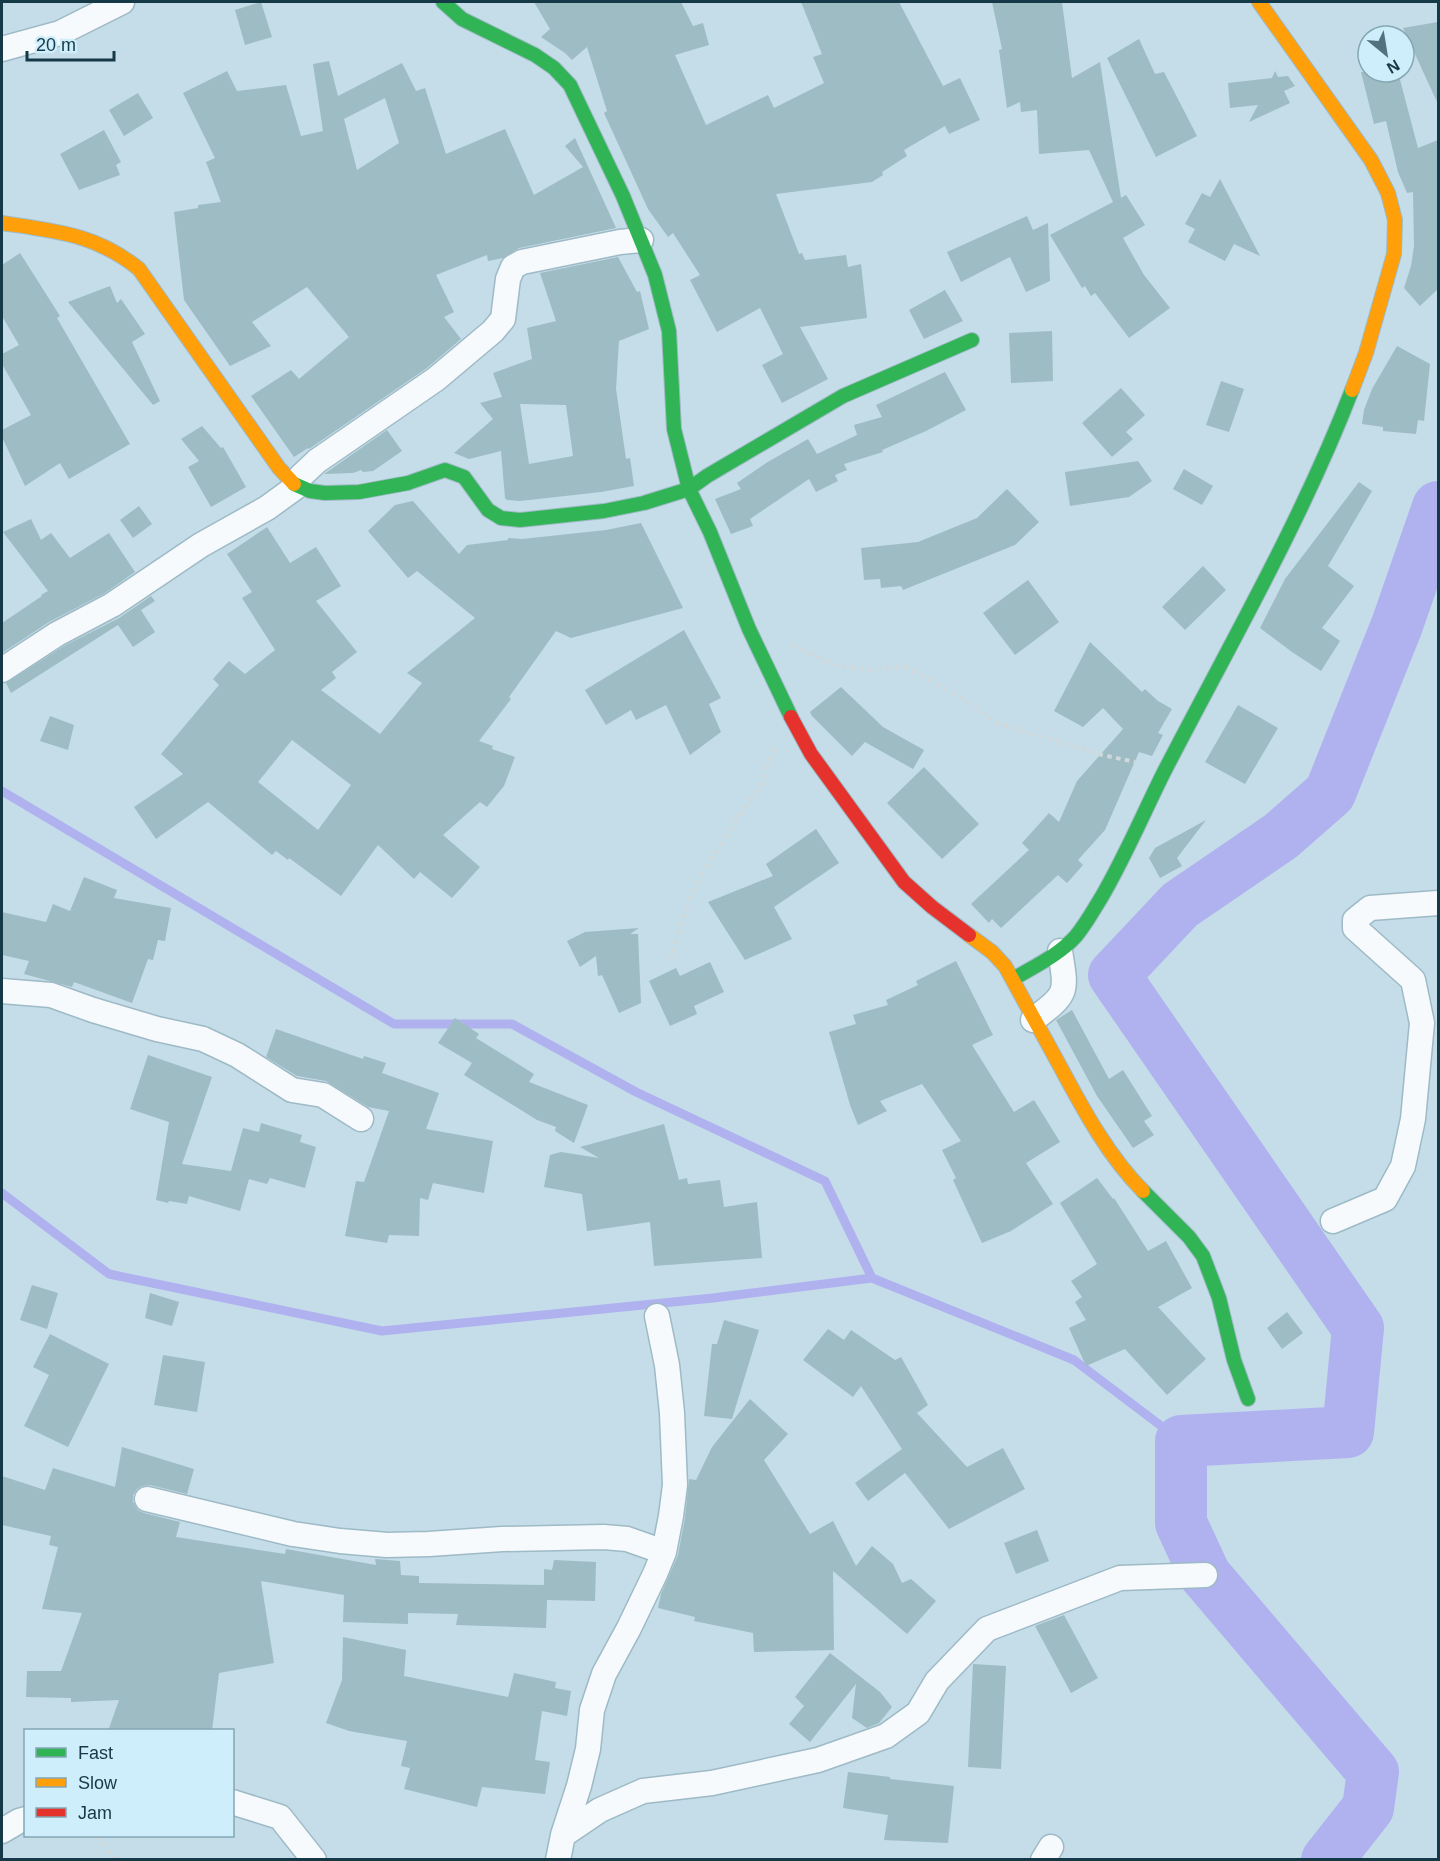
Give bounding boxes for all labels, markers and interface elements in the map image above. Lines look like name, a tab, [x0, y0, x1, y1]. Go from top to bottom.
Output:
scale bar	[27, 24, 114, 62]
north arrow	[1356, 24, 1416, 84]
text: 20 m	[36, 35, 76, 55]
text: N	[1384, 56, 1403, 77]
legend	[24, 1729, 234, 1837]
text: Fast	[78, 1743, 113, 1763]
text: Slow	[78, 1773, 118, 1793]
text: Jam	[78, 1803, 112, 1823]

